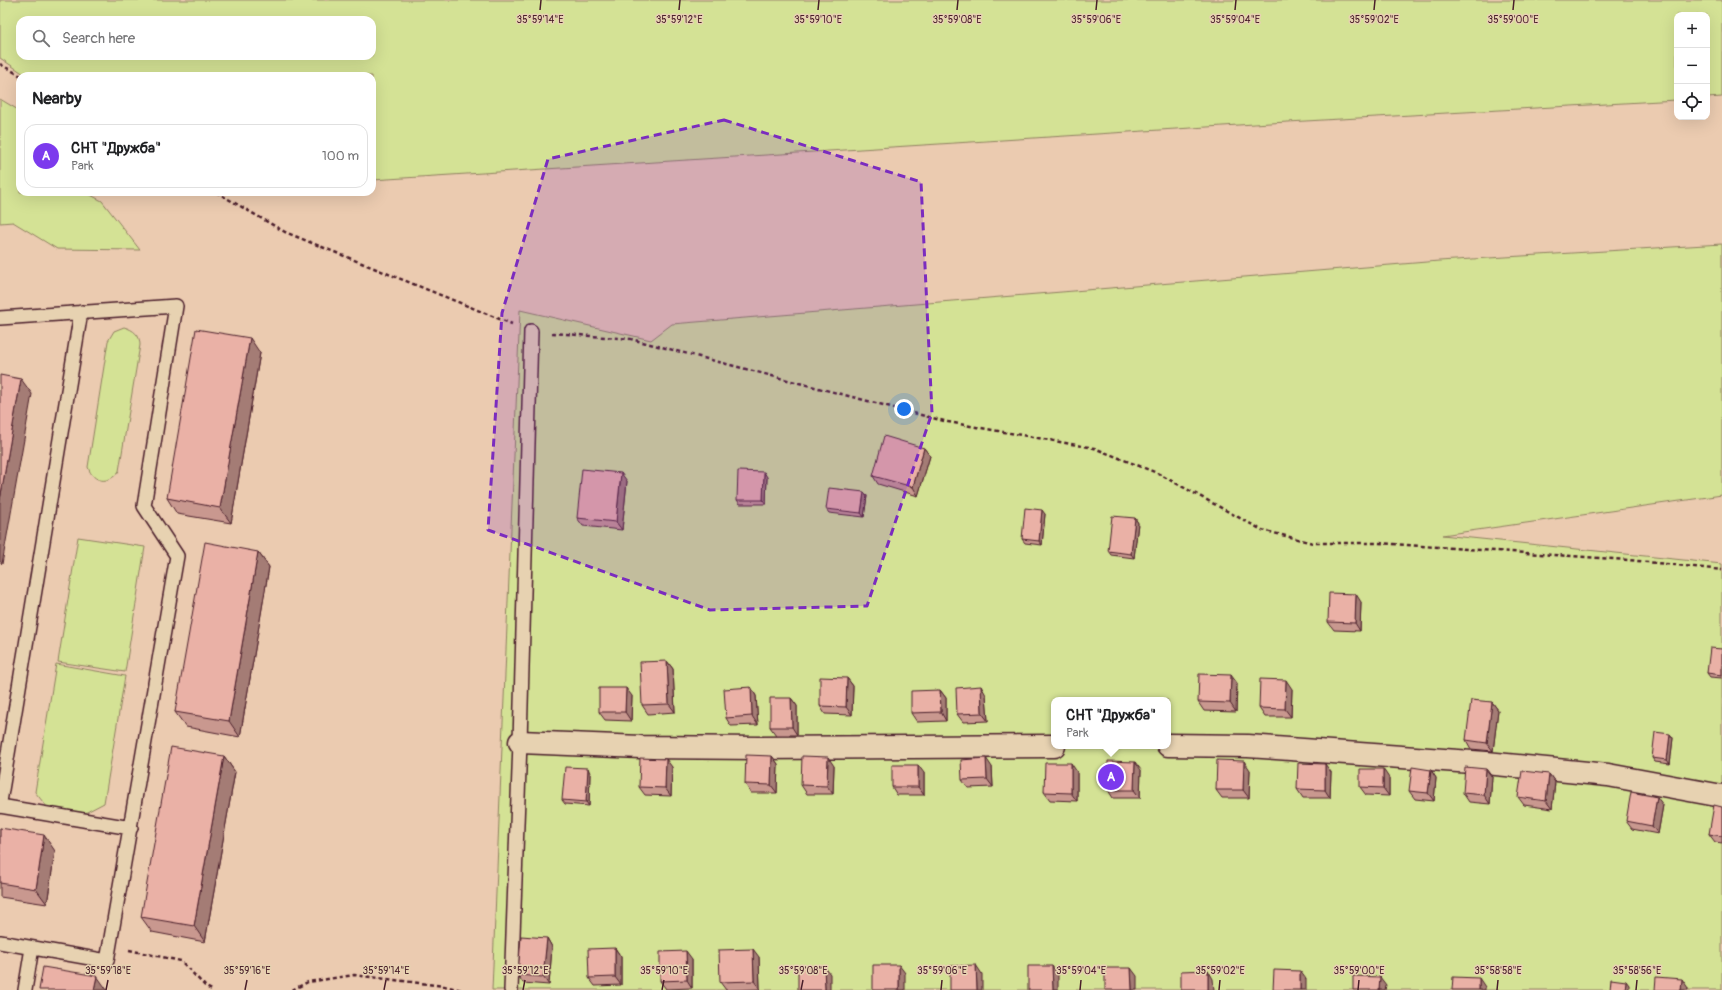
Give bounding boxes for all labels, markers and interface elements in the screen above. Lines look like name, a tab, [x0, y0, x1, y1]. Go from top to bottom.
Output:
map controls	[1674, 12, 1710, 120]
button: +	[1674, 12, 1710, 48]
text: 35°59'14"E	[517, 14, 563, 26]
text: 35°59'12"E	[656, 14, 702, 26]
text: 35°59'10"E	[794, 14, 842, 26]
text: 35°59'08"E	[932, 14, 982, 26]
text: 35°59'06"E	[1071, 14, 1121, 26]
text: 35°59'04"E	[1210, 14, 1260, 26]
text: 35°59'02"E	[1349, 14, 1399, 26]
text: 35°59'00"E	[1488, 14, 1538, 26]
search box	[16, 16, 376, 60]
icon: search	[30, 27, 52, 49]
text: Search here	[62, 29, 135, 48]
button: −	[1674, 48, 1710, 84]
button: locate	[1674, 84, 1710, 120]
text: Nearby	[32, 88, 81, 109]
text: СНТ "Дружба"	[71, 139, 161, 158]
text: A	[42, 148, 50, 164]
text: 100 m	[322, 148, 359, 164]
text: Park	[71, 158, 94, 174]
your location	[894, 399, 914, 419]
popup	[1051, 697, 1171, 749]
text: СНТ "Дружба"	[1066, 706, 1156, 725]
text: Park	[1066, 725, 1089, 741]
pin: A	[1098, 762, 1124, 792]
text: 35°59'18"E	[85, 965, 131, 977]
text: 35°59'16"E	[224, 965, 270, 977]
text: 35°59'14"E	[363, 965, 409, 977]
text: 35°59'12"E	[502, 965, 548, 977]
text: 35°59'10"E	[640, 965, 688, 977]
text: 35°59'08"E	[778, 965, 828, 977]
text: 35°59'06"E	[917, 965, 967, 977]
text: 35°59'04"E	[1056, 965, 1106, 977]
text: 35°59'02"E	[1195, 965, 1245, 977]
text: 35°59'00"E	[1334, 965, 1384, 977]
text: 35°58'58"E	[1474, 965, 1522, 977]
text: 35°58'56"E	[1613, 965, 1661, 977]

